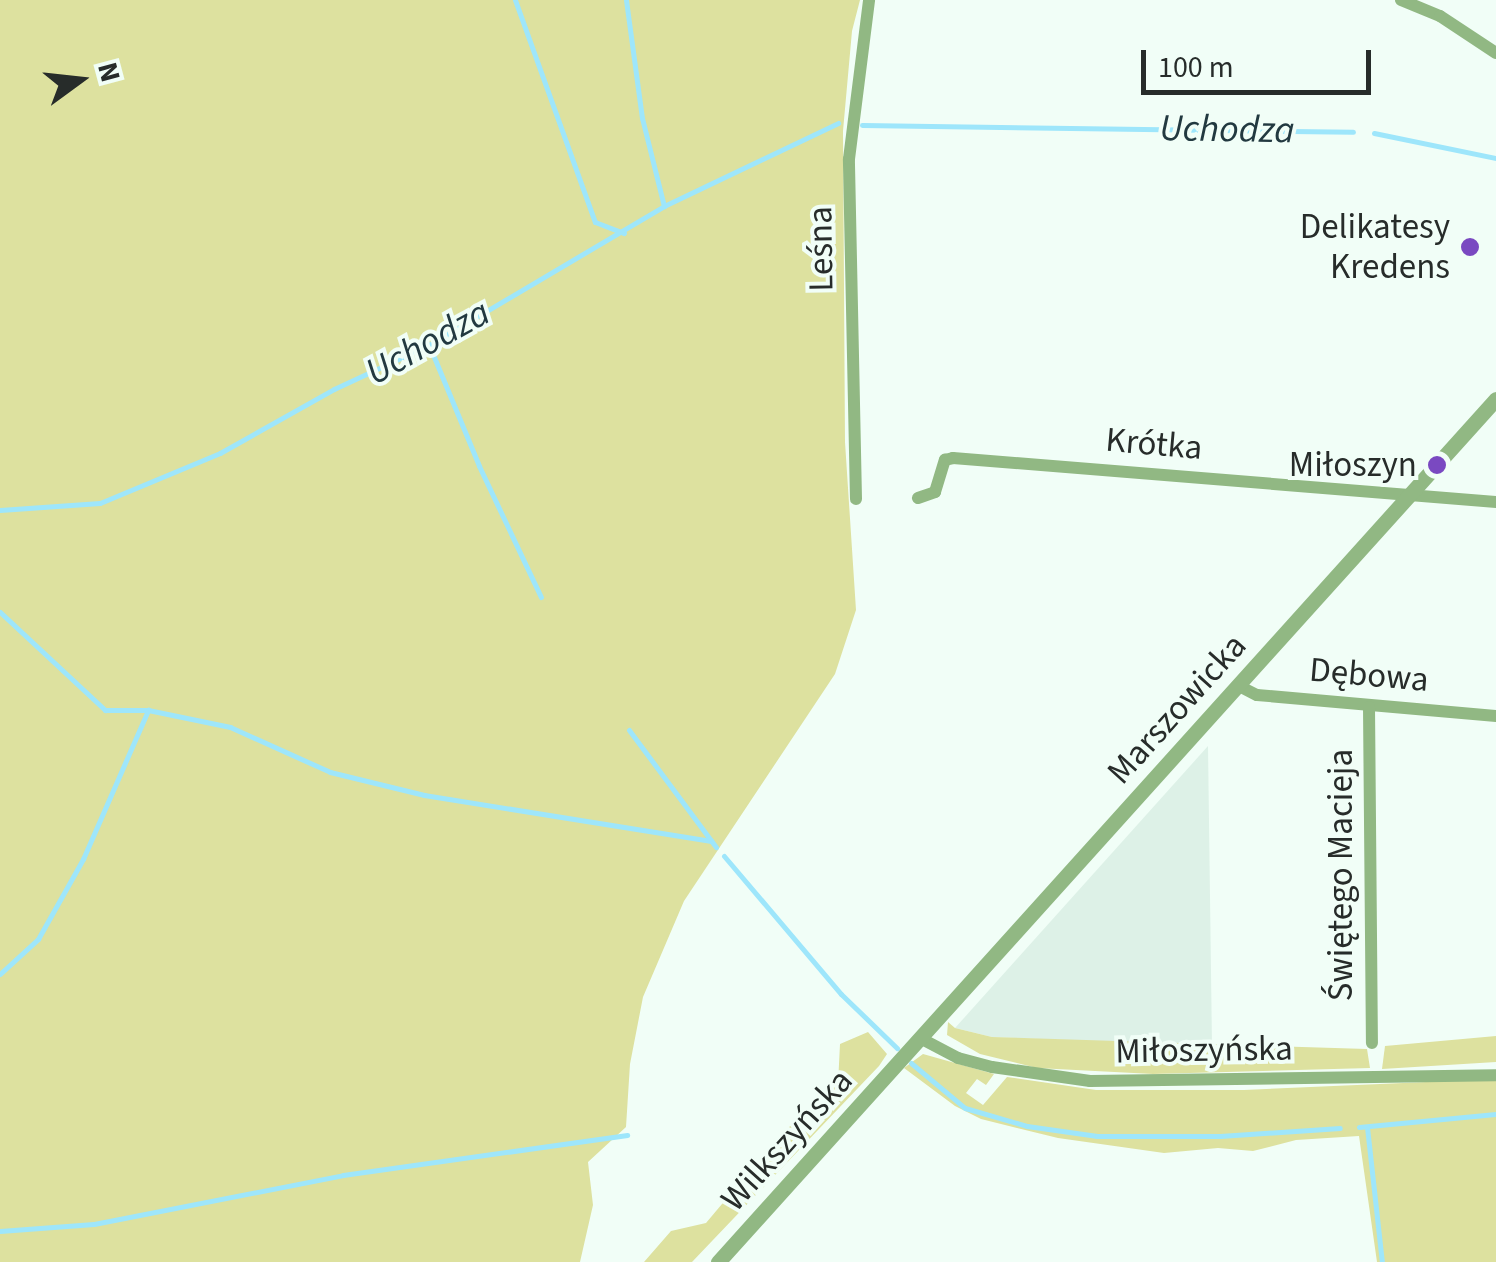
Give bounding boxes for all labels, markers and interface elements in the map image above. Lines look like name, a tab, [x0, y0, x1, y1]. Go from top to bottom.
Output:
north arrow	[30, 30, 130, 130]
scale bar	[1146, 30, 1376, 92]
text: 100 m	[1158, 46, 1234, 89]
text: N	[87, 58, 131, 86]
water label: Uchodza	[1159, 106, 1295, 154]
street label: Leśna	[799, 206, 843, 292]
place label: Delikatesy Kredens	[1300, 206, 1450, 288]
marker: Delikatesy Kredens	[1459, 236, 1481, 258]
water label: Uchodza	[358, 290, 498, 396]
street label: Krótka	[1104, 419, 1204, 469]
place label: Miłoszyn	[1289, 444, 1417, 486]
marker: Miłoszyn	[1426, 454, 1448, 476]
street label: Marszowicka	[1099, 625, 1255, 793]
street label: Dębowa	[1308, 649, 1430, 701]
street label: Świętego Macieja	[1320, 749, 1362, 1001]
street label: Miłoszyńska	[1115, 1027, 1293, 1073]
street label: Wilkszyńska	[712, 1060, 862, 1220]

